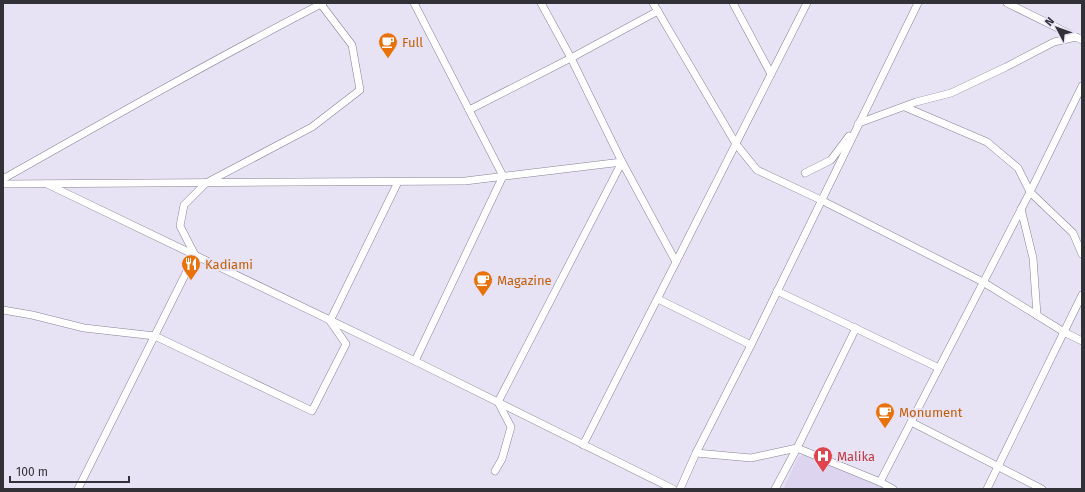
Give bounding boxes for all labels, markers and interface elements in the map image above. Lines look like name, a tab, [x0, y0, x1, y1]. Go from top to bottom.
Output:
north arrow	[1037, 8, 1077, 48]
text: N	[1043, 15, 1057, 29]
cafe icon: Full	[377, 31, 399, 59]
place label: Full	[402, 35, 423, 50]
restaurant icon: Kadiami	[180, 253, 202, 281]
place label: Kadiami	[205, 257, 253, 272]
cafe icon: Magazine	[472, 269, 494, 297]
place label: Magazine	[497, 273, 552, 288]
cafe icon: Monument	[874, 401, 896, 429]
place label: Monument	[899, 405, 963, 420]
hospital icon: Malika	[812, 445, 834, 473]
place label: Malika	[837, 449, 875, 464]
scale bar	[10, 458, 129, 484]
text: 100 m	[16, 465, 48, 479]

